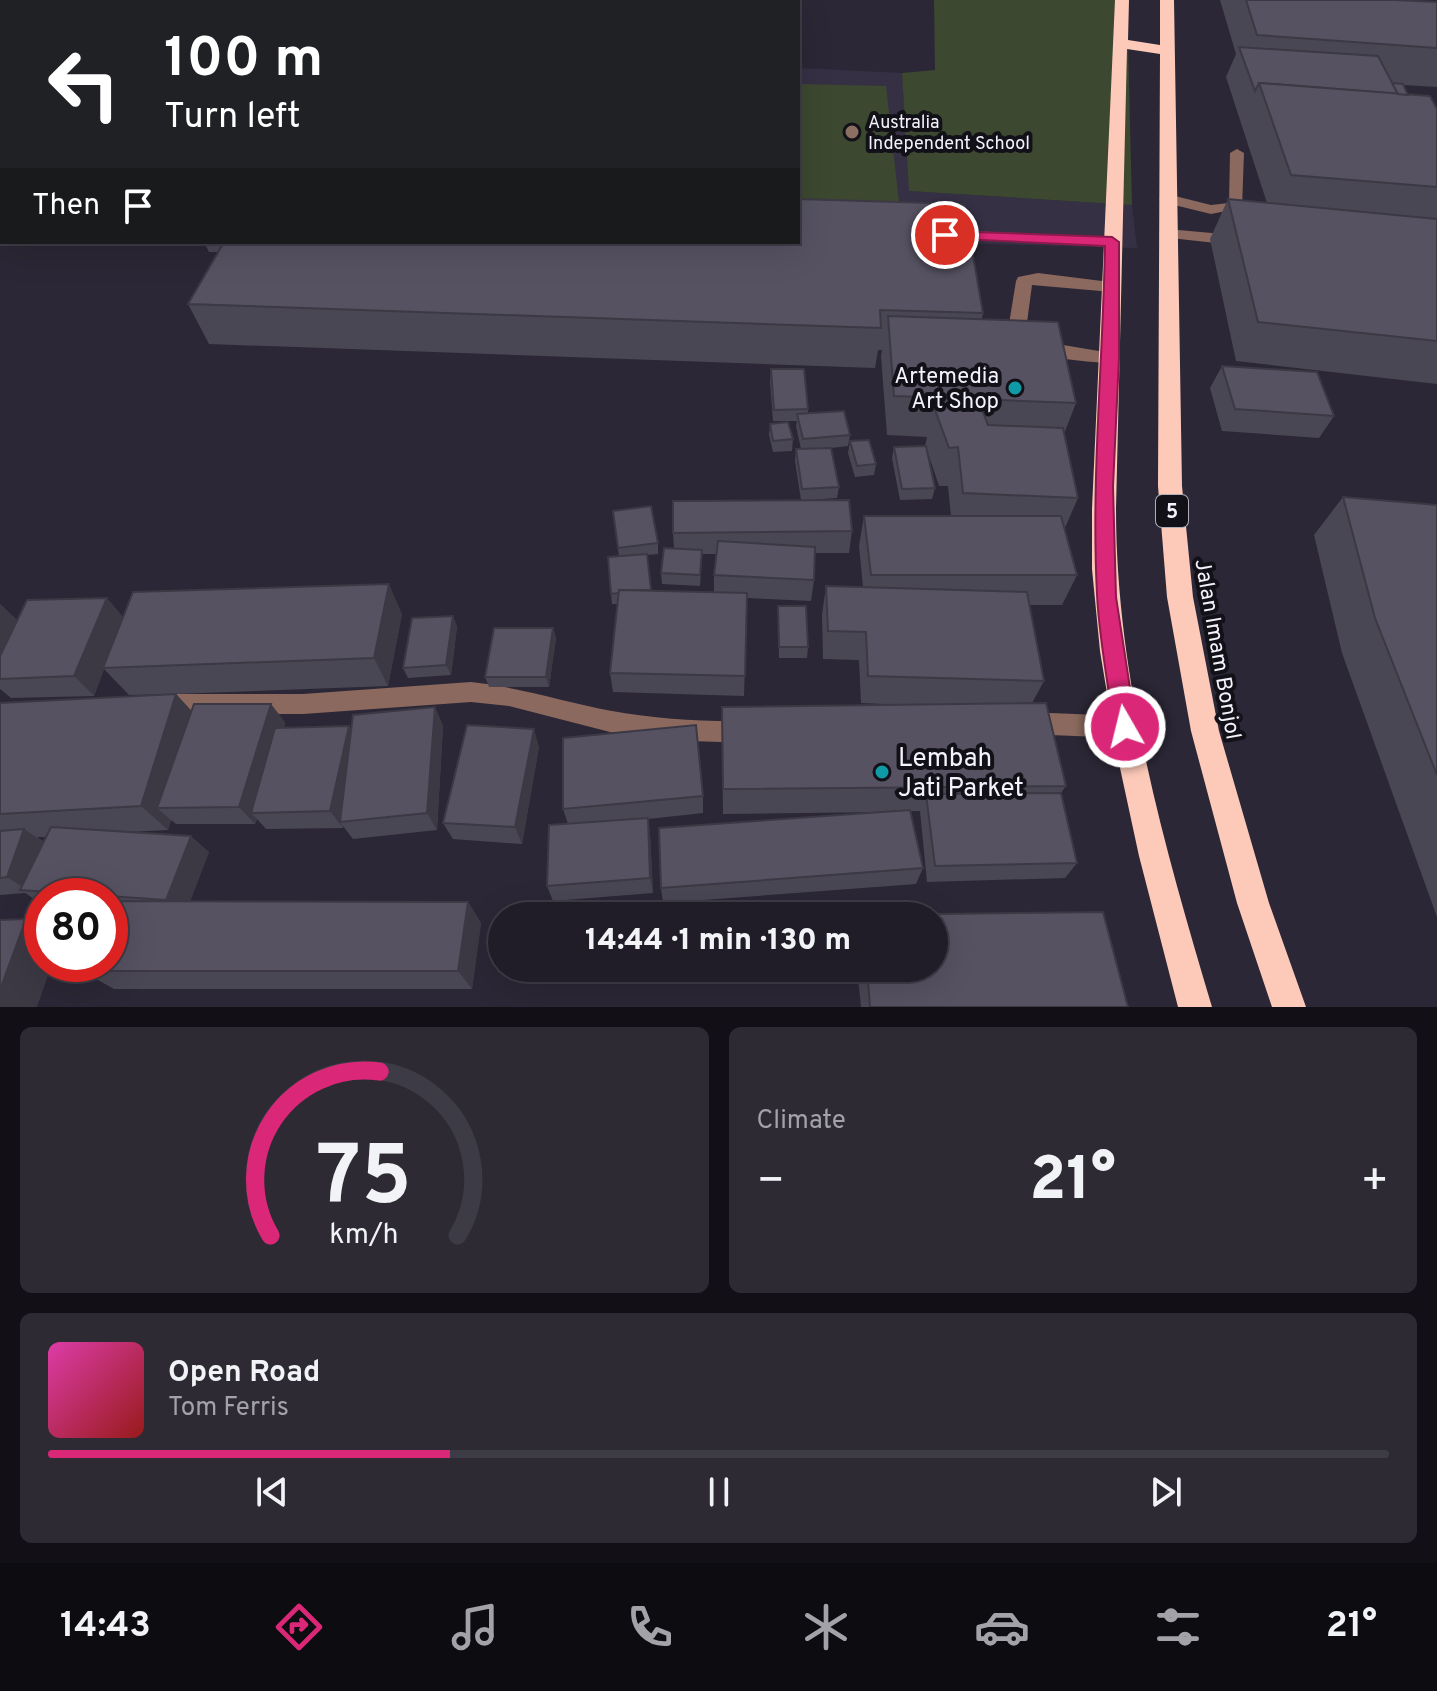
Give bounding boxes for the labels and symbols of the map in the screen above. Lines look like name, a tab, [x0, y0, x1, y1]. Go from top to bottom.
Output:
place label: Australia Independent School	[868, 112, 1030, 156]
marker: Australia Independent School	[843, 123, 861, 141]
pin	[911, 201, 979, 269]
place label: Artemedia Art Shop	[894, 364, 999, 416]
marker: Artemedia Art Shop	[1006, 379, 1024, 397]
road number: 5	[1156, 495, 1188, 527]
street label: Jalan Imam Bonjol	[1187, 557, 1246, 742]
position arrow	[1083, 685, 1167, 769]
place label: Lembah Jati Parket	[898, 743, 1024, 806]
marker: Lembah Jati Parket	[873, 763, 891, 781]
speed limit sign: 80	[24, 878, 128, 982]

